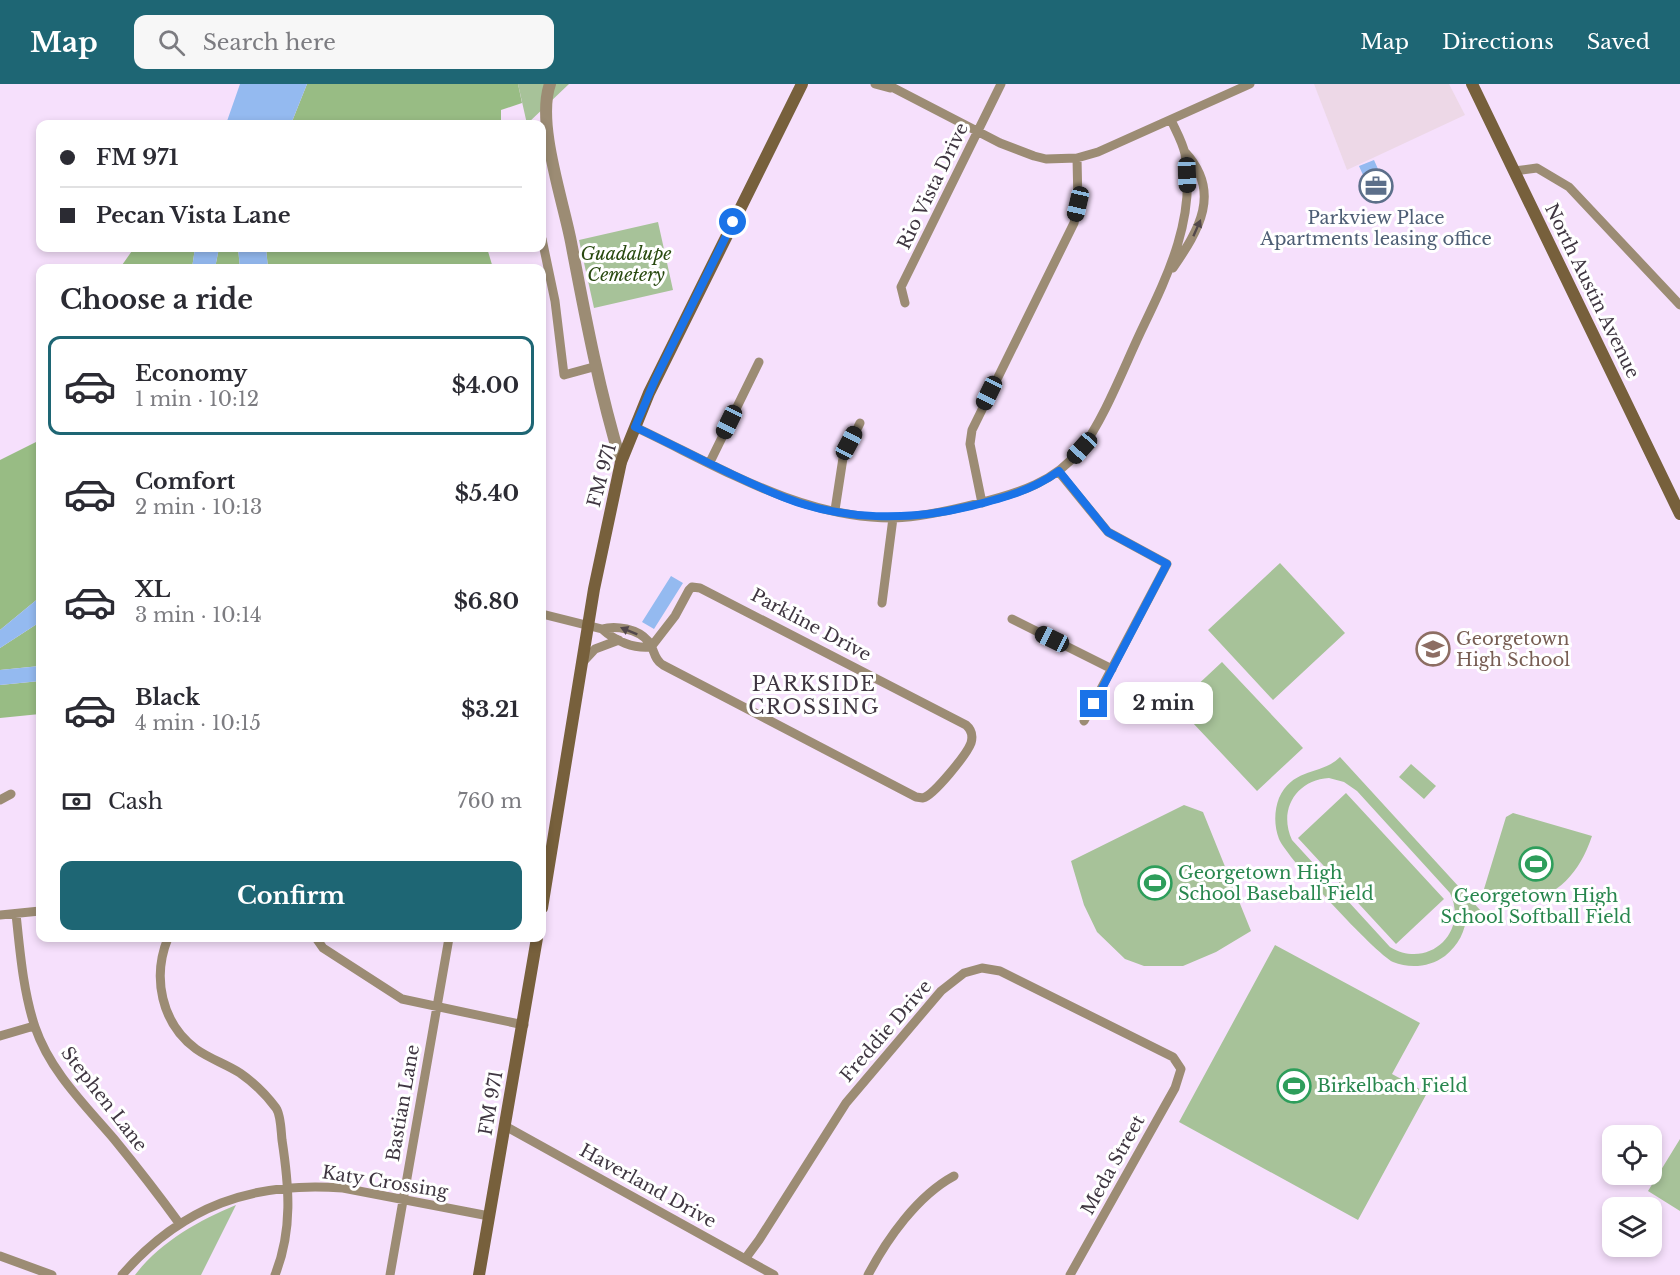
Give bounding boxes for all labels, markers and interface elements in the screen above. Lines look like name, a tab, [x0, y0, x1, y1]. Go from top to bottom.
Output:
search box	[134, 15, 554, 69]
text: Map	[30, 25, 98, 60]
icon: search	[155, 26, 188, 59]
text: Search here	[203, 29, 336, 56]
text: Map	[1360, 29, 1409, 55]
text: Directions	[1442, 29, 1554, 55]
text: Saved	[1587, 29, 1650, 55]
street label: Rio Vista Drive	[893, 119, 973, 253]
text: FM 971	[96, 144, 178, 171]
car	[1177, 157, 1197, 193]
office icon: Parkview Place Apartments leasing office	[1358, 168, 1394, 204]
car	[1065, 184, 1091, 224]
street label: North Austin Avenue	[1540, 200, 1644, 382]
text: Pecan Vista Lane	[96, 202, 291, 229]
place label: Parkview Place Apartments leasing office	[1259, 207, 1492, 250]
route start	[719, 208, 746, 235]
one-way arrow	[1193, 219, 1203, 237]
park label: Guadalupe Cemetery	[580, 243, 672, 286]
text: Choose a ride	[60, 283, 253, 316]
icon: car	[63, 359, 117, 413]
text: Economy	[135, 360, 247, 387]
text: $4.00	[452, 372, 519, 399]
car	[973, 373, 1005, 413]
text: 1 min · 10:12	[135, 387, 259, 411]
car	[713, 402, 745, 442]
car	[833, 423, 865, 463]
car	[1063, 429, 1101, 467]
street label: FM 971	[583, 441, 621, 509]
icon: car	[63, 467, 117, 521]
text: Comfort	[135, 468, 235, 495]
text: $5.40	[455, 480, 519, 507]
text: 2 min · 10:13	[135, 495, 262, 519]
icon: car	[63, 575, 117, 629]
text: XL	[135, 576, 170, 603]
street label: Parkline Drive	[747, 584, 875, 666]
text: $6.80	[454, 588, 519, 615]
text: 3 min · 10:14	[135, 603, 262, 627]
car	[1032, 623, 1072, 655]
one-way arrow	[620, 626, 638, 636]
place label: Georgetown High School	[1456, 628, 1570, 671]
school or university icon: Georgetown High School	[1415, 631, 1451, 667]
district label: PARKSIDE CROSSING	[748, 672, 880, 719]
icon: car	[63, 683, 117, 737]
callout: 2 min	[1115, 683, 1214, 725]
text: Black	[135, 684, 200, 711]
route end	[1080, 690, 1107, 717]
text: 2 min	[1132, 691, 1195, 715]
text: $3.21	[461, 696, 519, 723]
text: 4 min · 10:15	[135, 711, 261, 735]
icon: cash	[60, 785, 93, 818]
text: Cash	[108, 788, 163, 815]
text: 760 m	[458, 789, 522, 813]
sports icon: Georgetown High School Softball Field	[1518, 846, 1554, 882]
button: Confirm	[60, 861, 522, 930]
place label: Georgetown High School Baseball Field	[1178, 862, 1374, 905]
sports icon: Georgetown High School Baseball Field	[1137, 865, 1173, 901]
place label: Georgetown High School Softball Field	[1441, 885, 1631, 928]
street label: Freddie Drive	[836, 975, 936, 1087]
street label: Stephen Lane	[56, 1042, 152, 1156]
street label: Bastian Lane	[382, 1043, 424, 1163]
sports icon: Birkelbach Field	[1276, 1068, 1312, 1104]
street label: FM 971	[474, 1069, 508, 1137]
place label: Birkelbach Field	[1317, 1075, 1468, 1097]
street label: Meda Street	[1077, 1111, 1150, 1219]
map controls	[1602, 1125, 1662, 1257]
button: locate	[1602, 1125, 1662, 1185]
street label: Haverland Drive	[576, 1139, 720, 1233]
street label: Katy Crossing	[320, 1161, 450, 1203]
button: layers	[1602, 1197, 1662, 1257]

